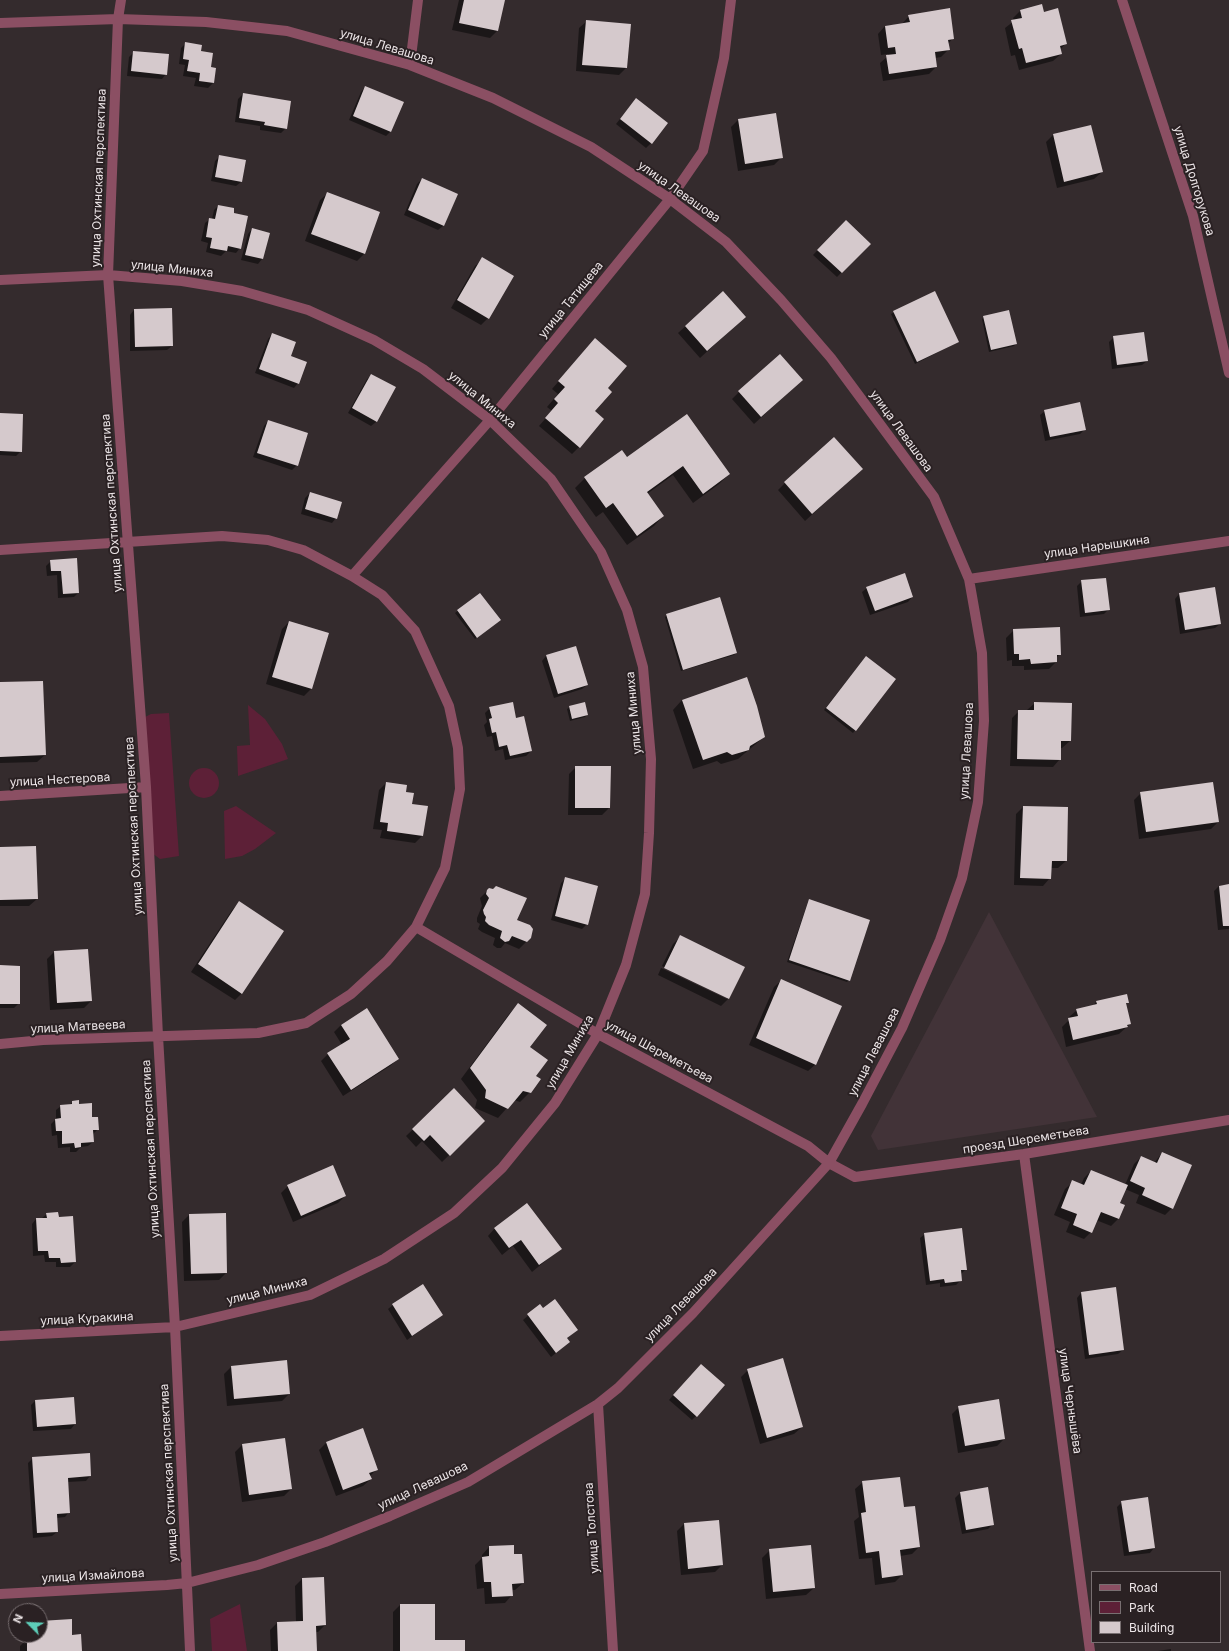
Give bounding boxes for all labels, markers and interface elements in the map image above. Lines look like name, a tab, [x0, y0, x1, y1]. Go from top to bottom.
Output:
street label: улица Левашова	[338, 26, 436, 68]
street label: улица Охтинская перспектива	[89, 88, 109, 268]
street label: улица Долгорукова	[1170, 124, 1218, 238]
street label: улица Левашова	[635, 158, 723, 226]
street label: улица Миниха	[130, 258, 214, 280]
street label: улица Татищева	[536, 259, 606, 341]
street label: улица Миниха	[445, 368, 519, 432]
street label: улица Левашова	[867, 387, 935, 475]
street label: улица Охтинская перспектива	[99, 413, 125, 593]
street label: улица Нарышкина	[1043, 532, 1151, 562]
street label: улица Миниха	[623, 671, 645, 755]
street label: улица Левашова	[957, 702, 977, 800]
street label: улица Охтинская перспектива	[122, 736, 146, 916]
street label: улица Нестерова	[9, 770, 111, 790]
street label: улица Левашова	[845, 1005, 903, 1099]
street label: улица Миниха	[543, 1013, 597, 1091]
street label: улица Матвеева	[30, 1017, 126, 1037]
street label: улица Шереметьева	[603, 1018, 715, 1086]
street label: улица Охтинская перспектива	[139, 1059, 163, 1239]
street label: проезд Шереметьева	[962, 1123, 1090, 1157]
street label: улица Левашова	[642, 1265, 720, 1345]
street label: улица Миниха	[225, 1274, 309, 1308]
street label: улица Куракина	[40, 1309, 134, 1329]
street label: улица Чернышёва	[1055, 1347, 1085, 1455]
street label: улица Охтинская перспектива	[157, 1383, 181, 1563]
street label: улица Левашова	[376, 1459, 470, 1513]
street label: улица Толстова	[582, 1482, 602, 1574]
street label: улица Измайлова	[41, 1566, 145, 1586]
legend	[1091, 1571, 1221, 1643]
text: Road	[1129, 1580, 1158, 1595]
text: Park	[1129, 1600, 1155, 1615]
north arrow	[8, 1603, 48, 1643]
text: N	[10, 1612, 26, 1625]
text: Building	[1129, 1620, 1174, 1635]

